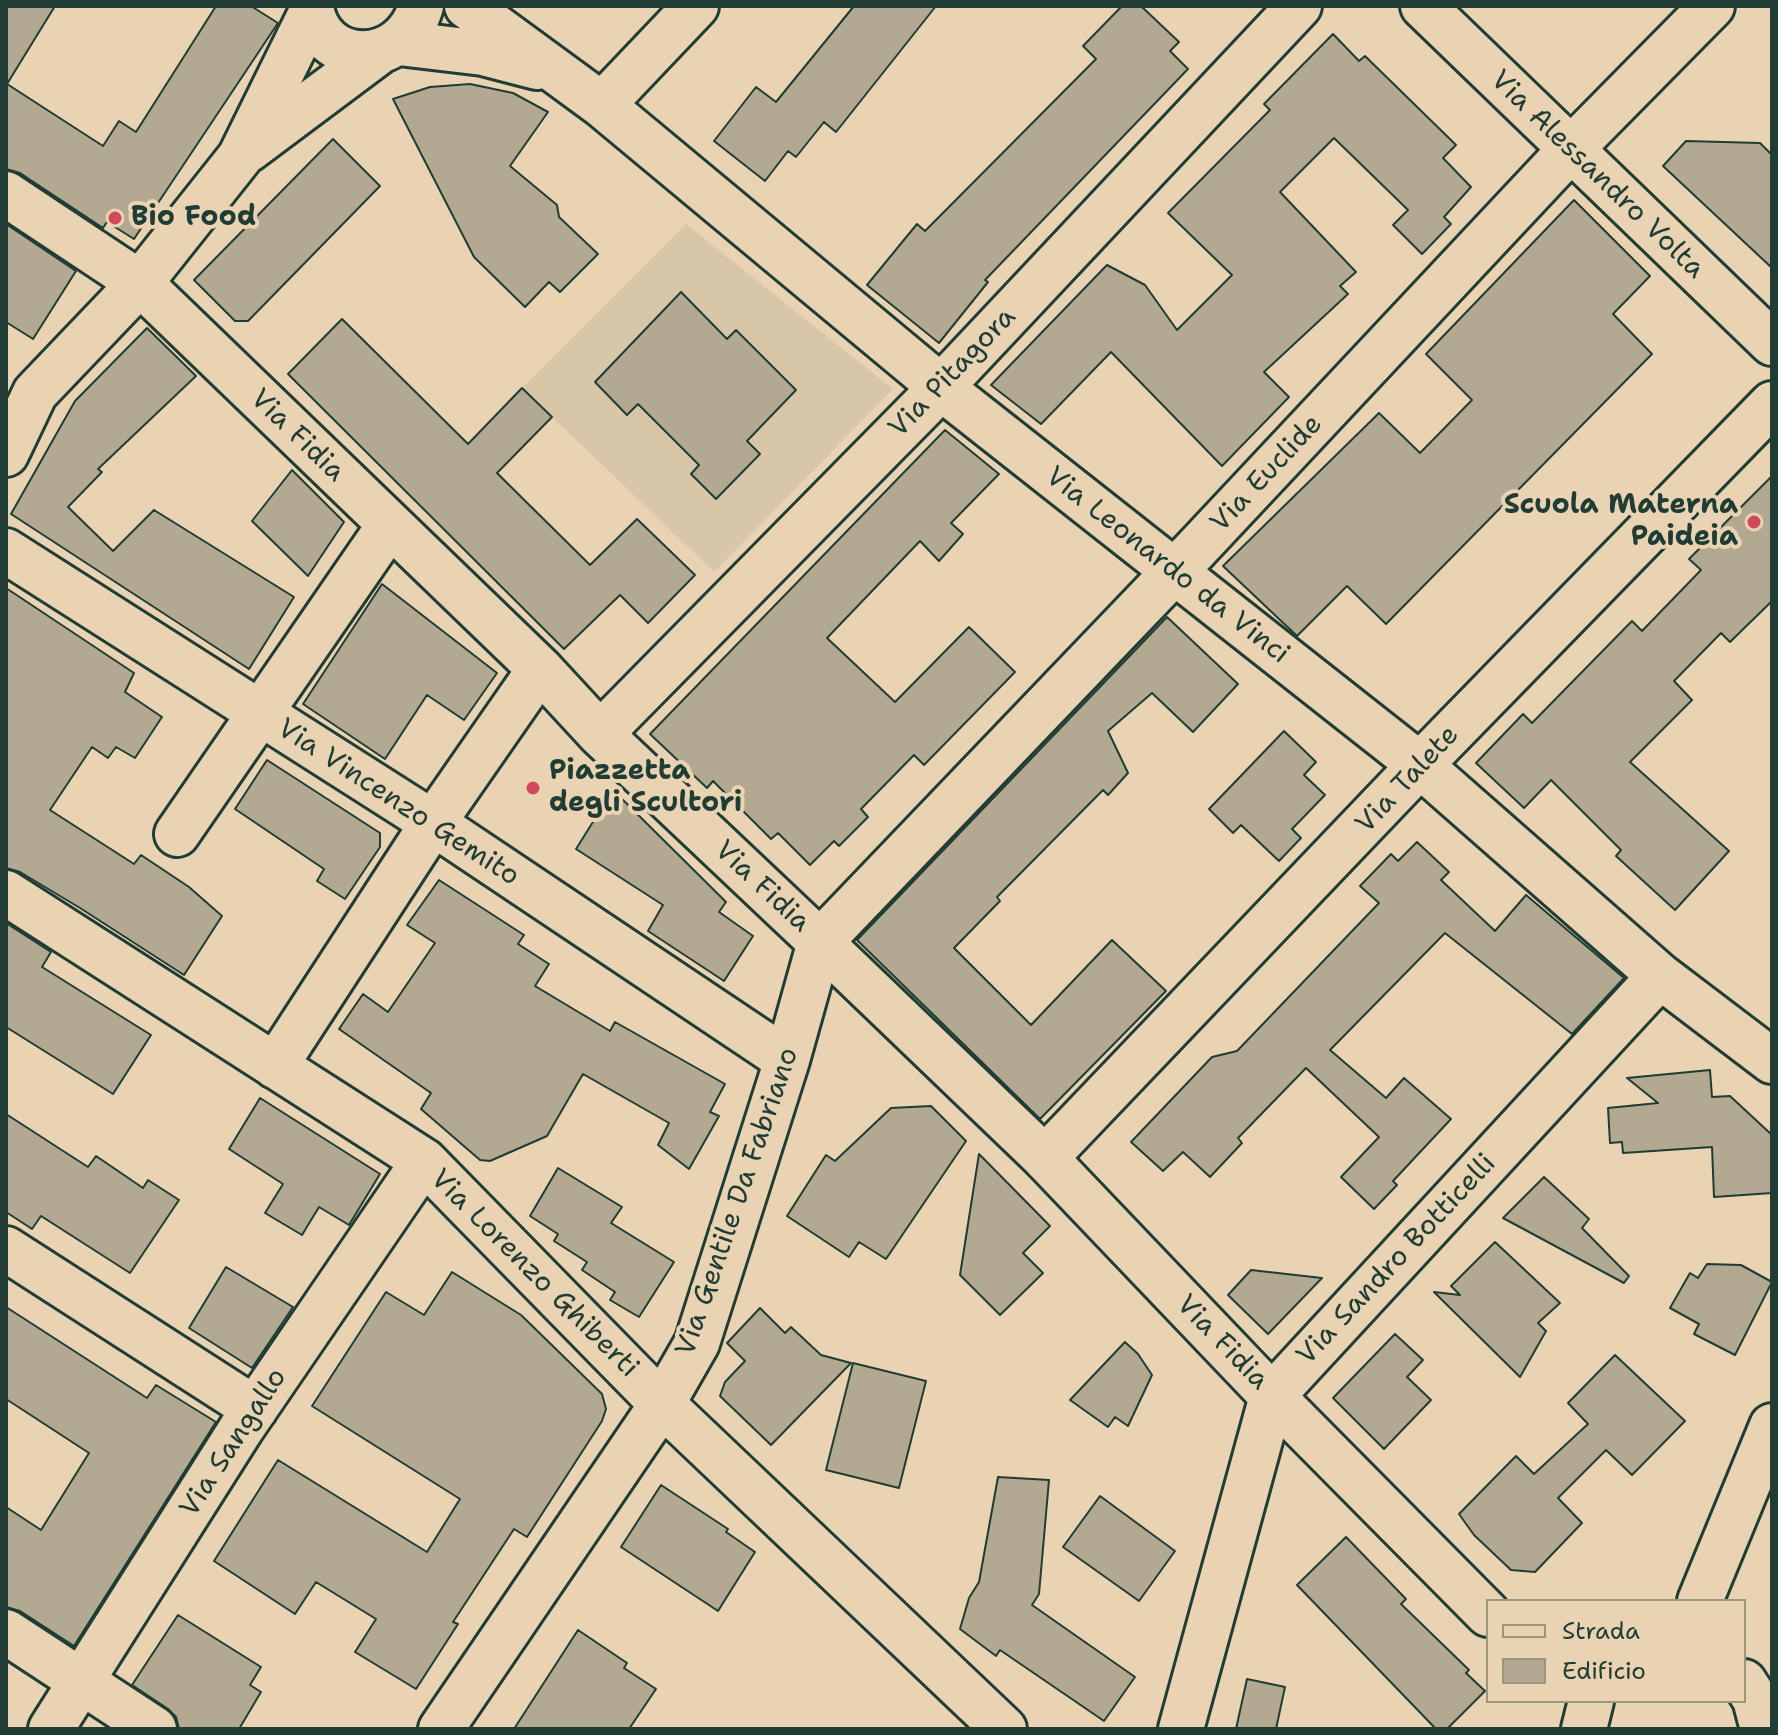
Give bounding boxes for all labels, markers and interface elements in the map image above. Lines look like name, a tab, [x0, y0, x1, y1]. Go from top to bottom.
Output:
street label: Via Alessandro Volta	[1483, 64, 1711, 286]
place label: Bio Food	[131, 201, 256, 235]
marker: Bio Food	[106, 209, 124, 227]
street label: Via Pitagora	[883, 301, 1023, 445]
street label: Via Fidia	[243, 383, 351, 489]
street label: Via Euclide	[1204, 408, 1330, 540]
street label: Via Leonardo da Vinci	[1038, 460, 1296, 672]
place label: Scuola Materna Paideia	[1504, 489, 1738, 555]
marker: Scuola Materna Paideia	[1745, 513, 1763, 531]
street label: Via Vincenzo Gemito	[271, 712, 525, 894]
street label: Via Talete	[1349, 719, 1467, 841]
place label: Piazzetta degli Scultori	[549, 755, 742, 821]
marker: Piazzetta degli Scultori	[524, 779, 542, 797]
street label: Via Fidia	[707, 834, 817, 940]
street label: Via Gentile Da Fabriano	[669, 1043, 807, 1361]
street label: Via Sandro Botticelli	[1290, 1147, 1504, 1373]
street label: Via Lorenzo Ghiberti	[423, 1163, 645, 1385]
street label: Via Fidia	[1169, 1289, 1275, 1397]
street label: Via Sangallo	[173, 1362, 295, 1524]
legend	[1486, 1599, 1746, 1703]
text: Strada	[1562, 1615, 1640, 1647]
text: Edificio	[1562, 1655, 1646, 1687]

